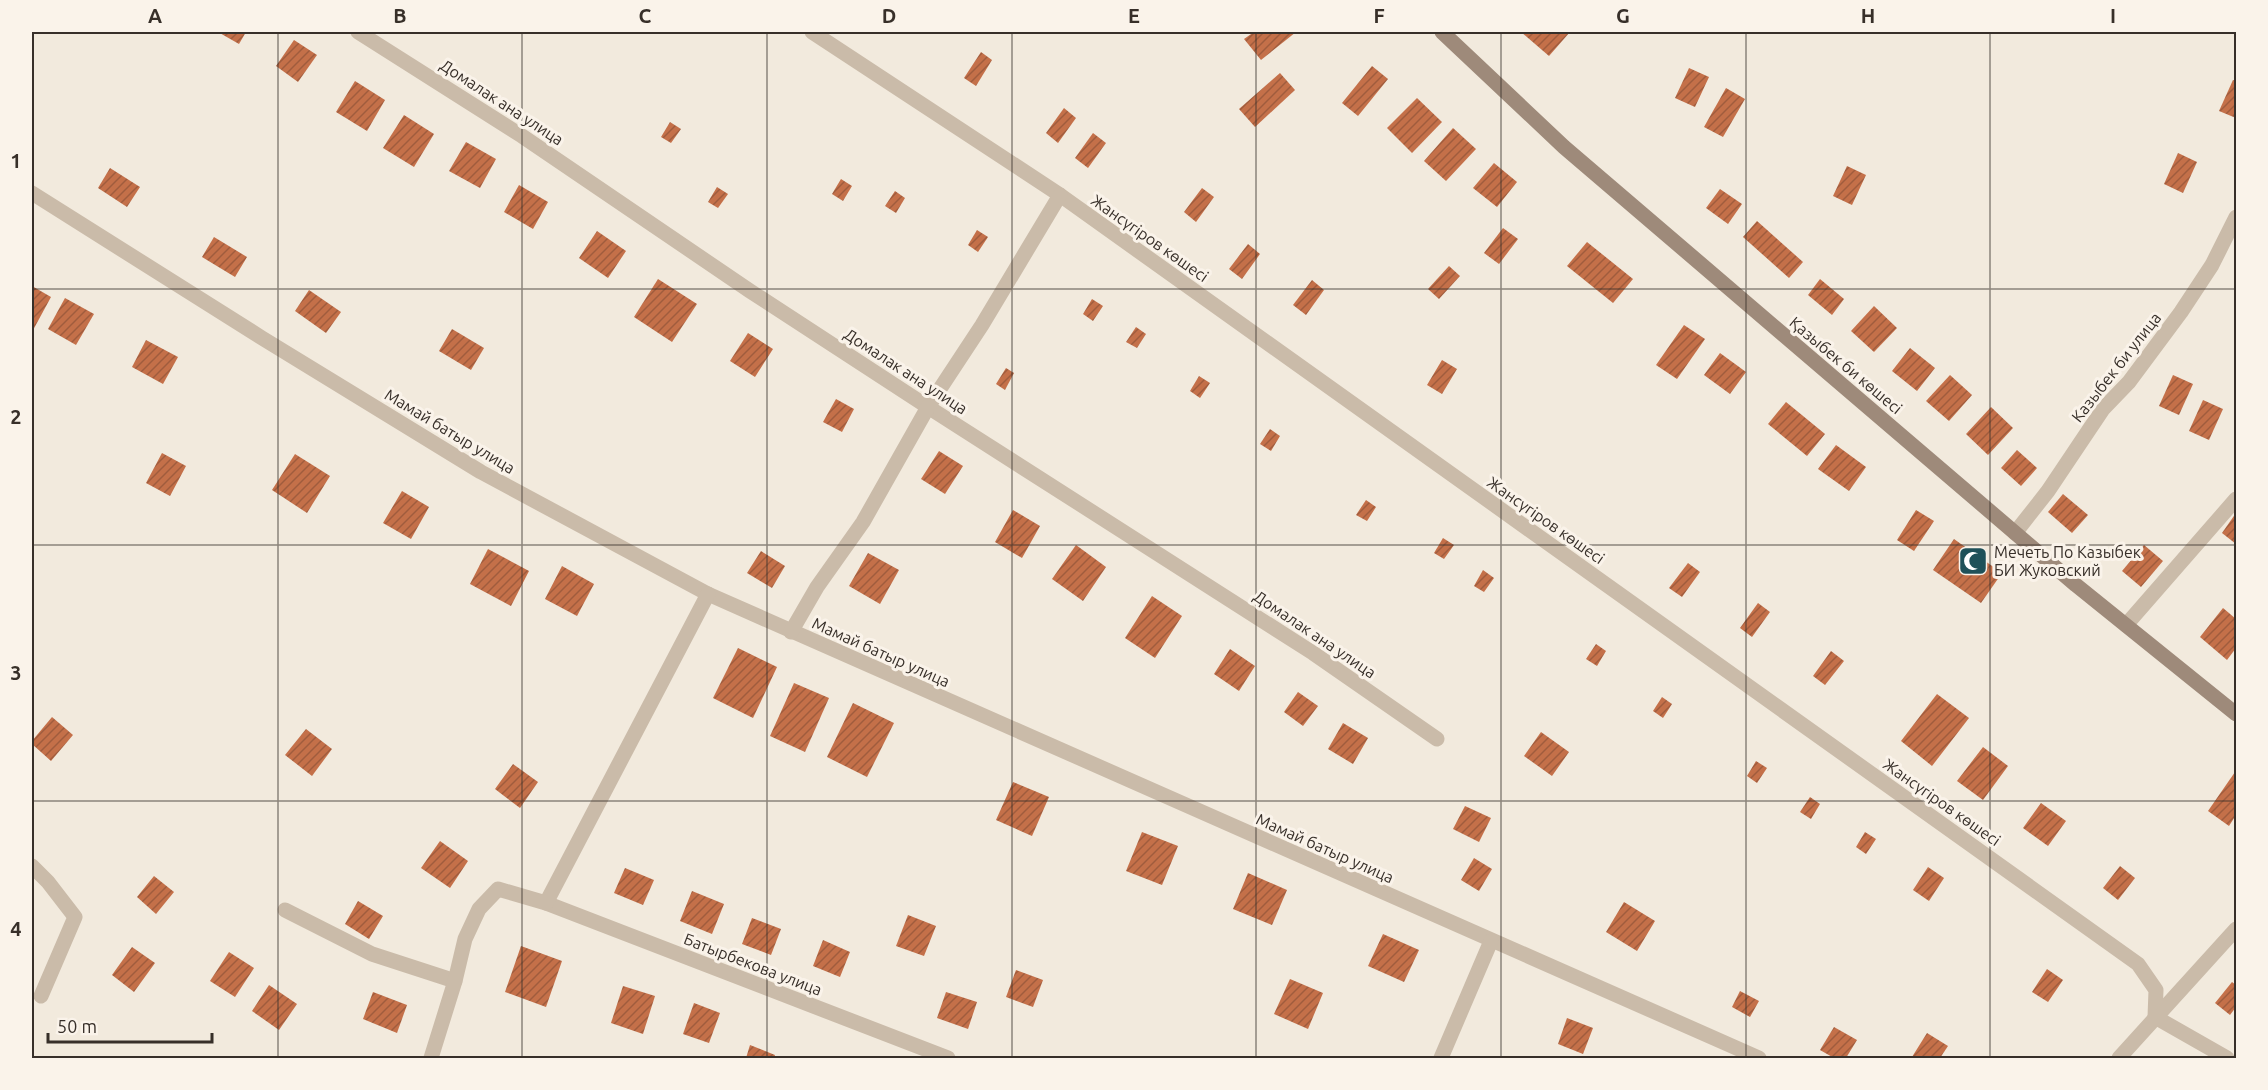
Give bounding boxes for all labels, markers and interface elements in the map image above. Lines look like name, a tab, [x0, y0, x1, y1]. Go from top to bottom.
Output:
text: A	[148, 4, 162, 27]
text: B	[393, 4, 407, 27]
text: C	[639, 4, 652, 27]
text: D	[882, 4, 896, 27]
text: E	[1128, 4, 1140, 27]
text: F	[1373, 4, 1385, 27]
text: G	[1616, 4, 1630, 27]
text: H	[1861, 4, 1875, 27]
text: I	[2110, 4, 2116, 27]
street label: Домалак ана улица	[437, 55, 567, 149]
text: 1	[10, 149, 22, 172]
street label: Жансүгіров көшесі	[1088, 191, 1212, 285]
street label: Казыбек би улица	[2068, 309, 2164, 425]
street label: Қазыбек би көшесі	[1786, 313, 1906, 417]
street label: Домалак ана улица	[841, 324, 971, 418]
street label: Мамай батыр улица	[382, 385, 518, 477]
text: 2	[10, 405, 22, 428]
street label: Жансүгіров көшесі	[1484, 473, 1608, 567]
place label: Мечеть По Казыбек БИ Жуковский	[1994, 543, 2141, 579]
mosque icon: Мечеть По Казыбек БИ Жуковский	[1957, 545, 1989, 577]
street label: Домалак ана улица	[1251, 587, 1379, 681]
street label: Мамай батыр улица	[809, 614, 953, 690]
text: 3	[10, 661, 22, 684]
street label: Жансүгіров көшесі	[1880, 755, 2004, 849]
street label: Мамай батыр улица	[1253, 810, 1397, 886]
text: 4	[10, 917, 22, 940]
street label: Батырбекова улица	[681, 929, 825, 999]
scale bar	[48, 1006, 212, 1044]
text: 50 m	[57, 1016, 97, 1036]

